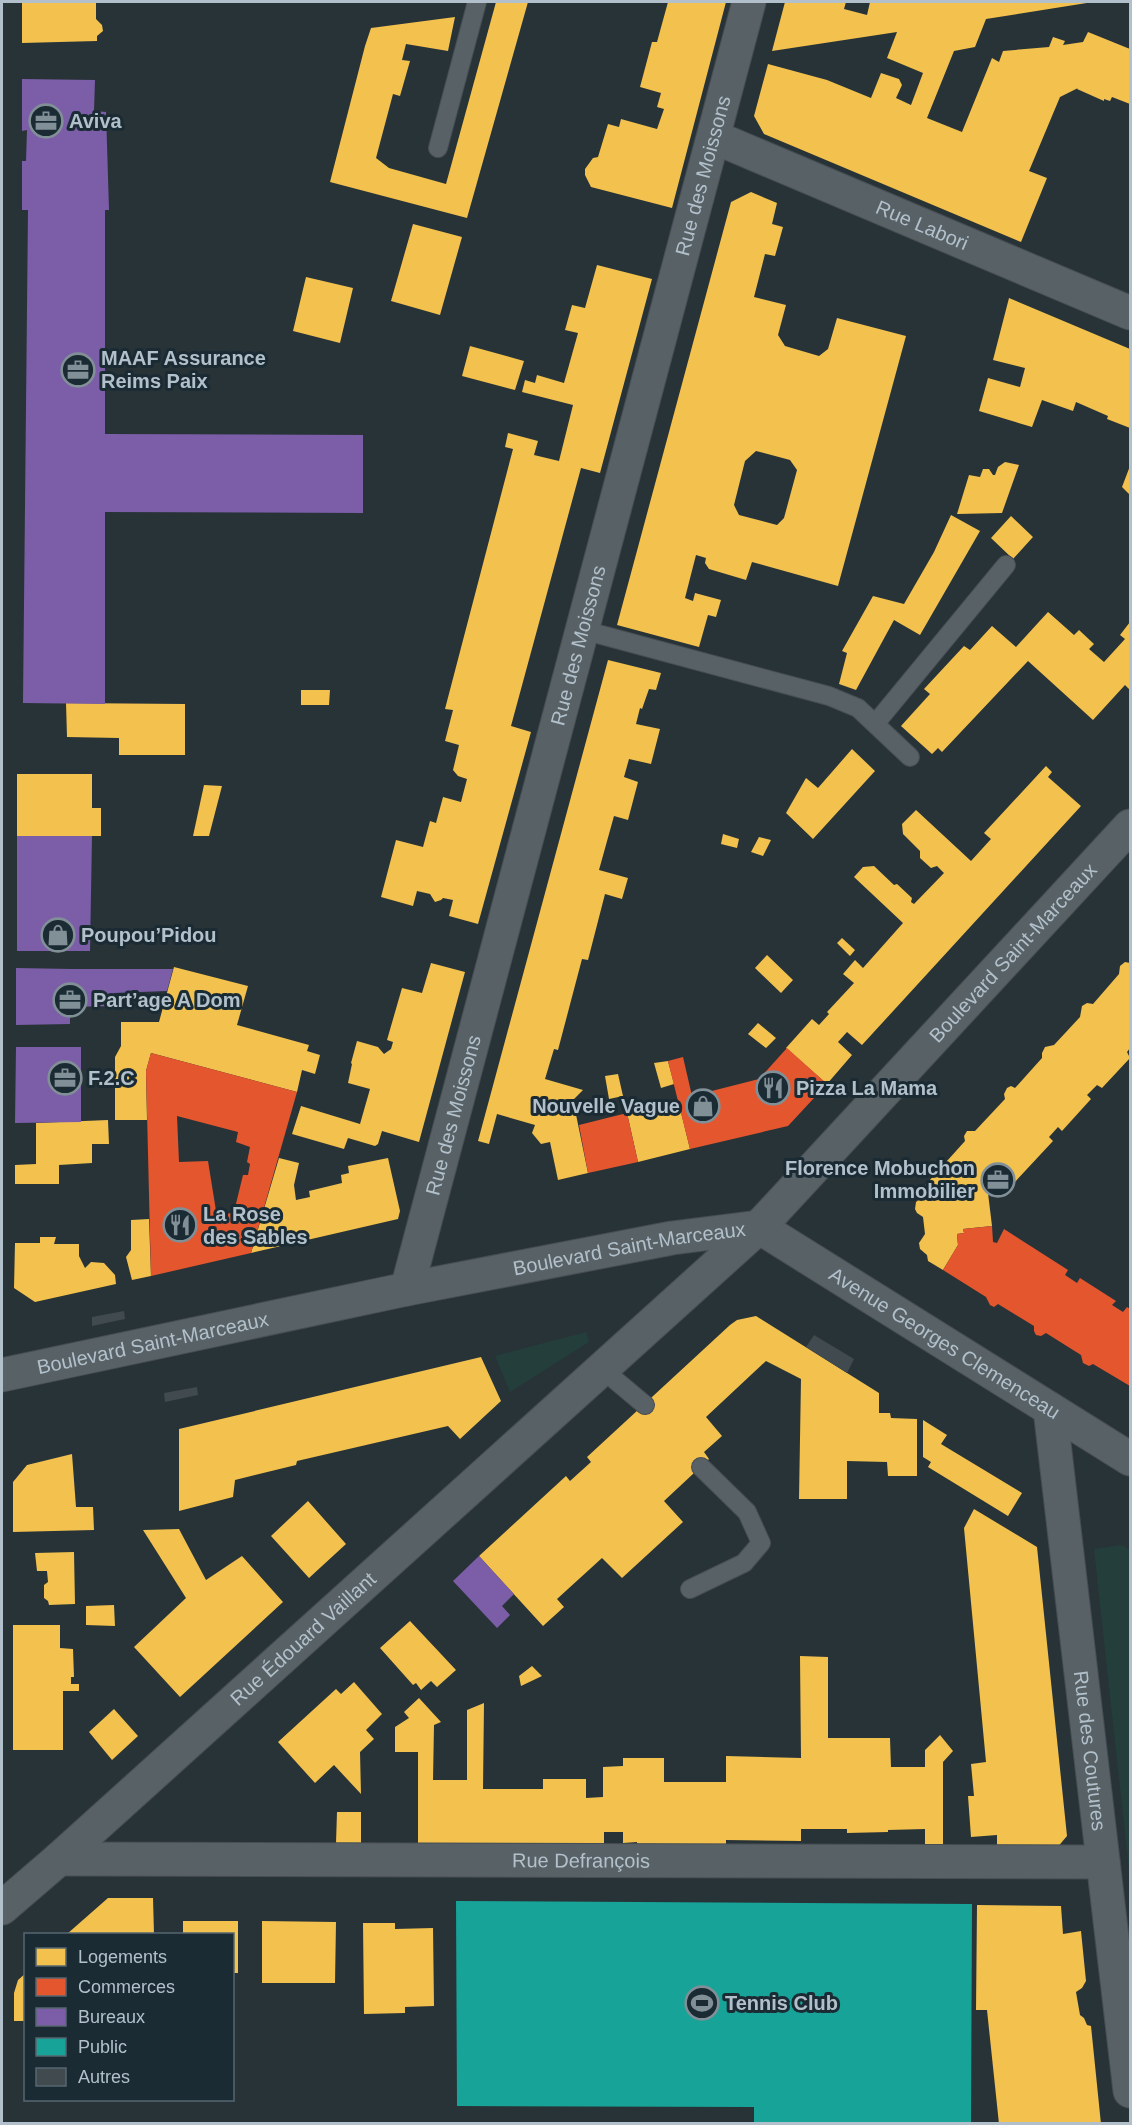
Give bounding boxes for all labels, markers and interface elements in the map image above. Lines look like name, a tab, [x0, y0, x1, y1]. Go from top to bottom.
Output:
street label: Rue des Moissons	[671, 93, 735, 258]
office icon: Aviva	[28, 103, 64, 139]
place label: Aviva	[69, 110, 123, 132]
street label: Rue Labori	[873, 196, 972, 254]
place label: MAAF Assurance Reims Paix	[101, 347, 266, 392]
office icon: MAAF Assurance Reims Paix	[60, 352, 96, 388]
street label: Rue des Moissons	[546, 563, 610, 728]
street label: Boulevard Saint-Marceaux	[925, 859, 1101, 1047]
shop icon: Poupou’Pidou	[40, 917, 76, 953]
place label: Poupou’Pidou	[81, 924, 217, 946]
office icon: Part’age A Dom	[52, 982, 88, 1018]
place label: Part’age A Dom	[93, 989, 240, 1011]
street label: Rue des Moissons	[421, 1033, 485, 1197]
office icon: F.2.C	[47, 1060, 83, 1096]
place label: F.2.C	[88, 1067, 135, 1089]
restaurant icon: Pizza La Mama	[755, 1070, 791, 1106]
place label: Pizza La Mama	[796, 1077, 938, 1099]
shop icon: Nouvelle Vague	[685, 1088, 721, 1124]
place label: Nouvelle Vague	[532, 1095, 680, 1117]
place label: Florence Mobuchon Immobilier	[785, 1157, 975, 1202]
office icon: Florence Mobuchon Immobilier	[980, 1162, 1016, 1198]
place label: La Rose des Sables	[203, 1203, 308, 1248]
restaurant icon: La Rose des Sables	[162, 1207, 198, 1243]
street label: Boulevard Saint-Marceaux	[511, 1218, 747, 1279]
street label: Avenue Georges Clemenceau	[825, 1263, 1064, 1423]
street label: Boulevard Saint-Marceaux	[35, 1308, 270, 1378]
street label: Rue Édouard Vaillant	[226, 1567, 380, 1710]
street label: Rue des Coutures	[1070, 1669, 1110, 1832]
street label: Rue Defrançois	[512, 1849, 650, 1872]
legend	[24, 1933, 234, 2101]
text: Logements	[78, 1947, 167, 1967]
text: Commerces	[78, 1977, 175, 1997]
sports icon: Tennis Club	[684, 1985, 720, 2021]
place label: Tennis Club	[725, 1992, 838, 2014]
text: Bureaux	[78, 2007, 145, 2027]
text: Public	[78, 2037, 127, 2057]
text: Autres	[78, 2067, 130, 2087]

